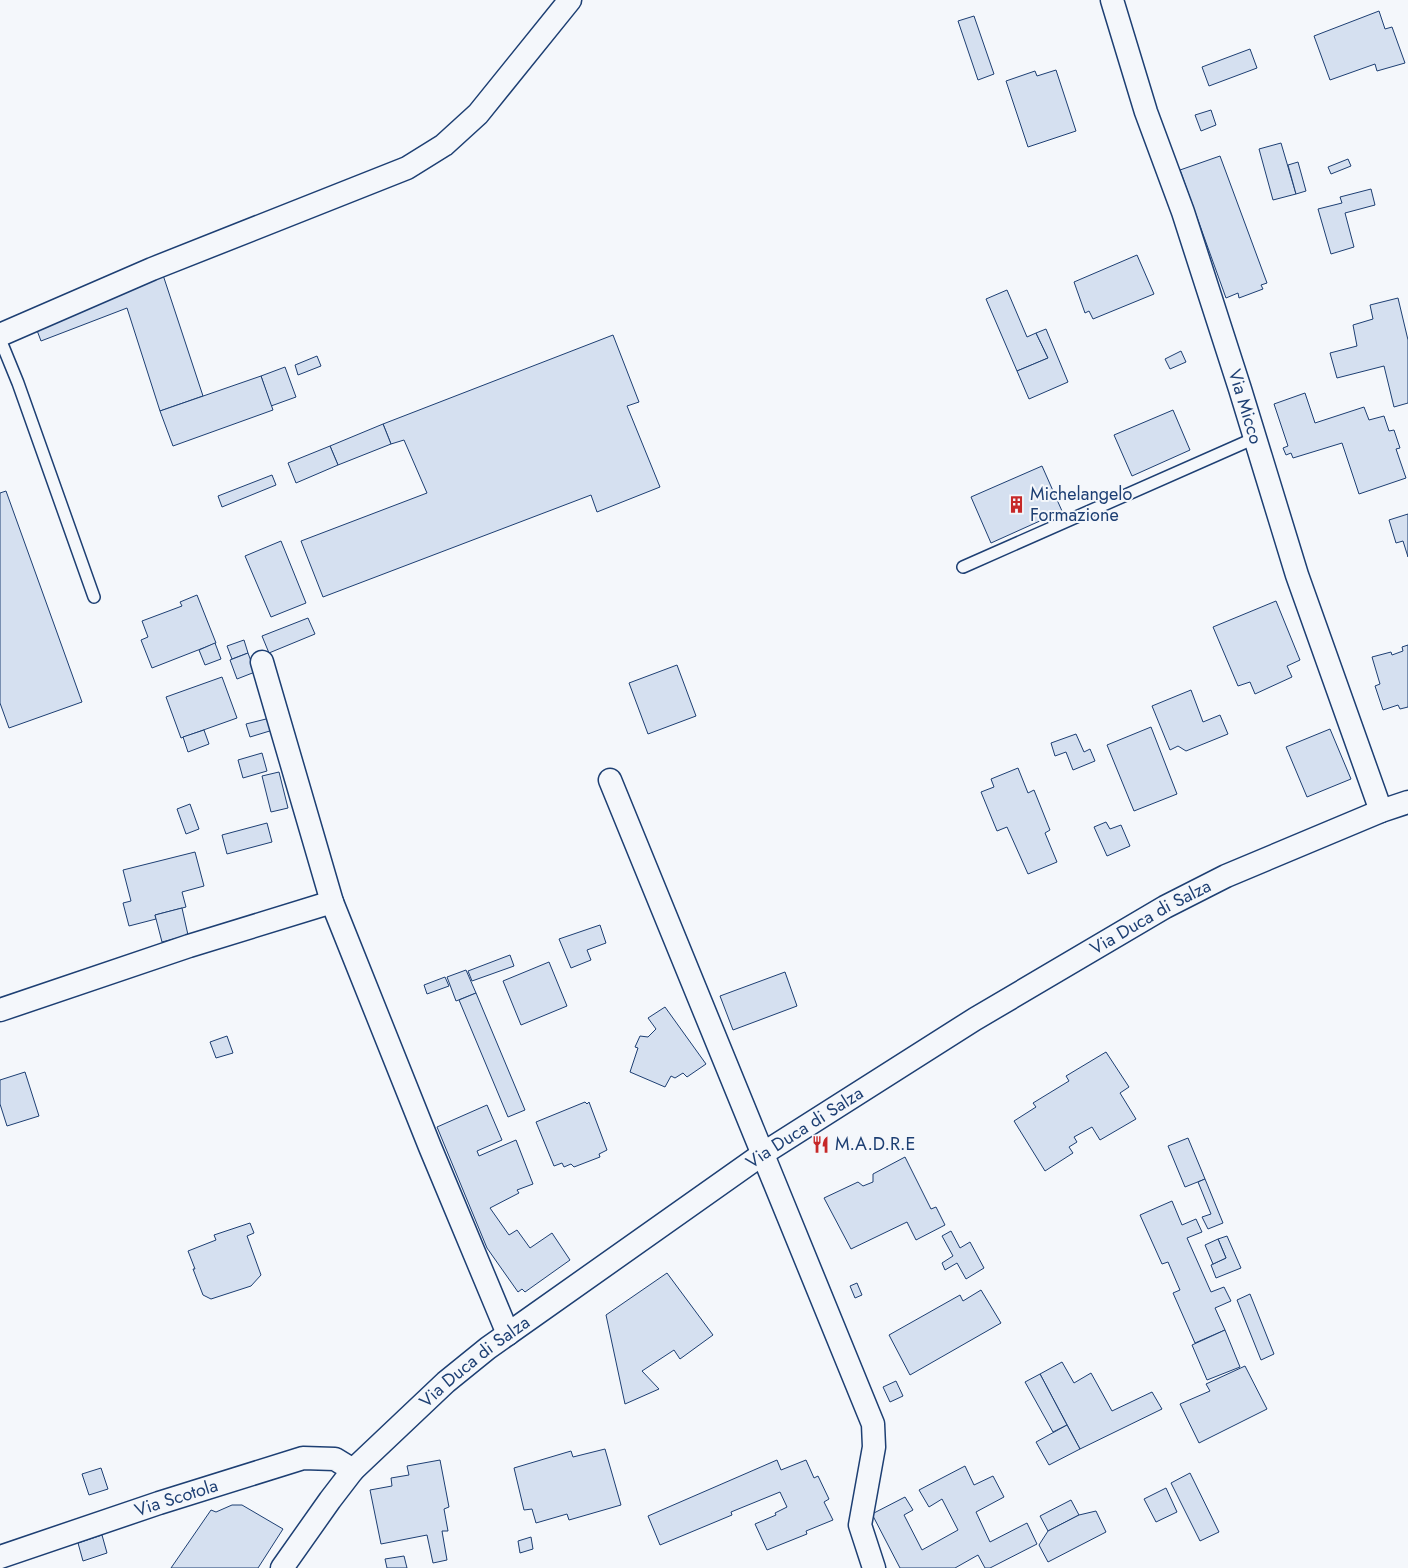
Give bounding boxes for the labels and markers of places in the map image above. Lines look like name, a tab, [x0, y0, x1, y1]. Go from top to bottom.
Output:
place label: Michelangelo Formazione	[1030, 481, 1133, 528]
building icon: Michelangelo Formazione	[1006, 494, 1026, 514]
place label: M.A.D.R.E	[835, 1131, 915, 1157]
restaurant icon: M.A.D.R.E	[811, 1134, 831, 1154]

